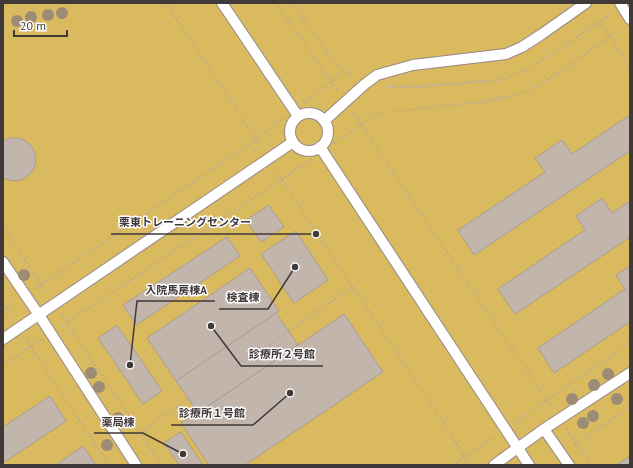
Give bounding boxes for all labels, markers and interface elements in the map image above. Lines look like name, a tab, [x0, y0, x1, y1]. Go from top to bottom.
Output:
scale bar	[14, 12, 67, 38]
text: 20 m	[20, 18, 46, 33]
callout: 栗東トレーニングセンター	[111, 211, 259, 234]
text: 栗東トレーニングセンター	[119, 215, 251, 229]
callout: 入院馬房棟A	[137, 278, 215, 301]
text: 入院馬房棟A	[145, 283, 207, 297]
callout: 検査棟	[219, 286, 268, 309]
text: 検査棟	[227, 290, 260, 304]
callout: 診療所２号館	[241, 343, 323, 366]
text: 診療所２号館	[249, 347, 315, 361]
callout: 診療所１号館	[171, 402, 253, 425]
text: 診療所１号館	[179, 406, 245, 420]
callout: 薬局棟	[94, 410, 143, 433]
text: 薬局棟	[102, 415, 135, 429]

